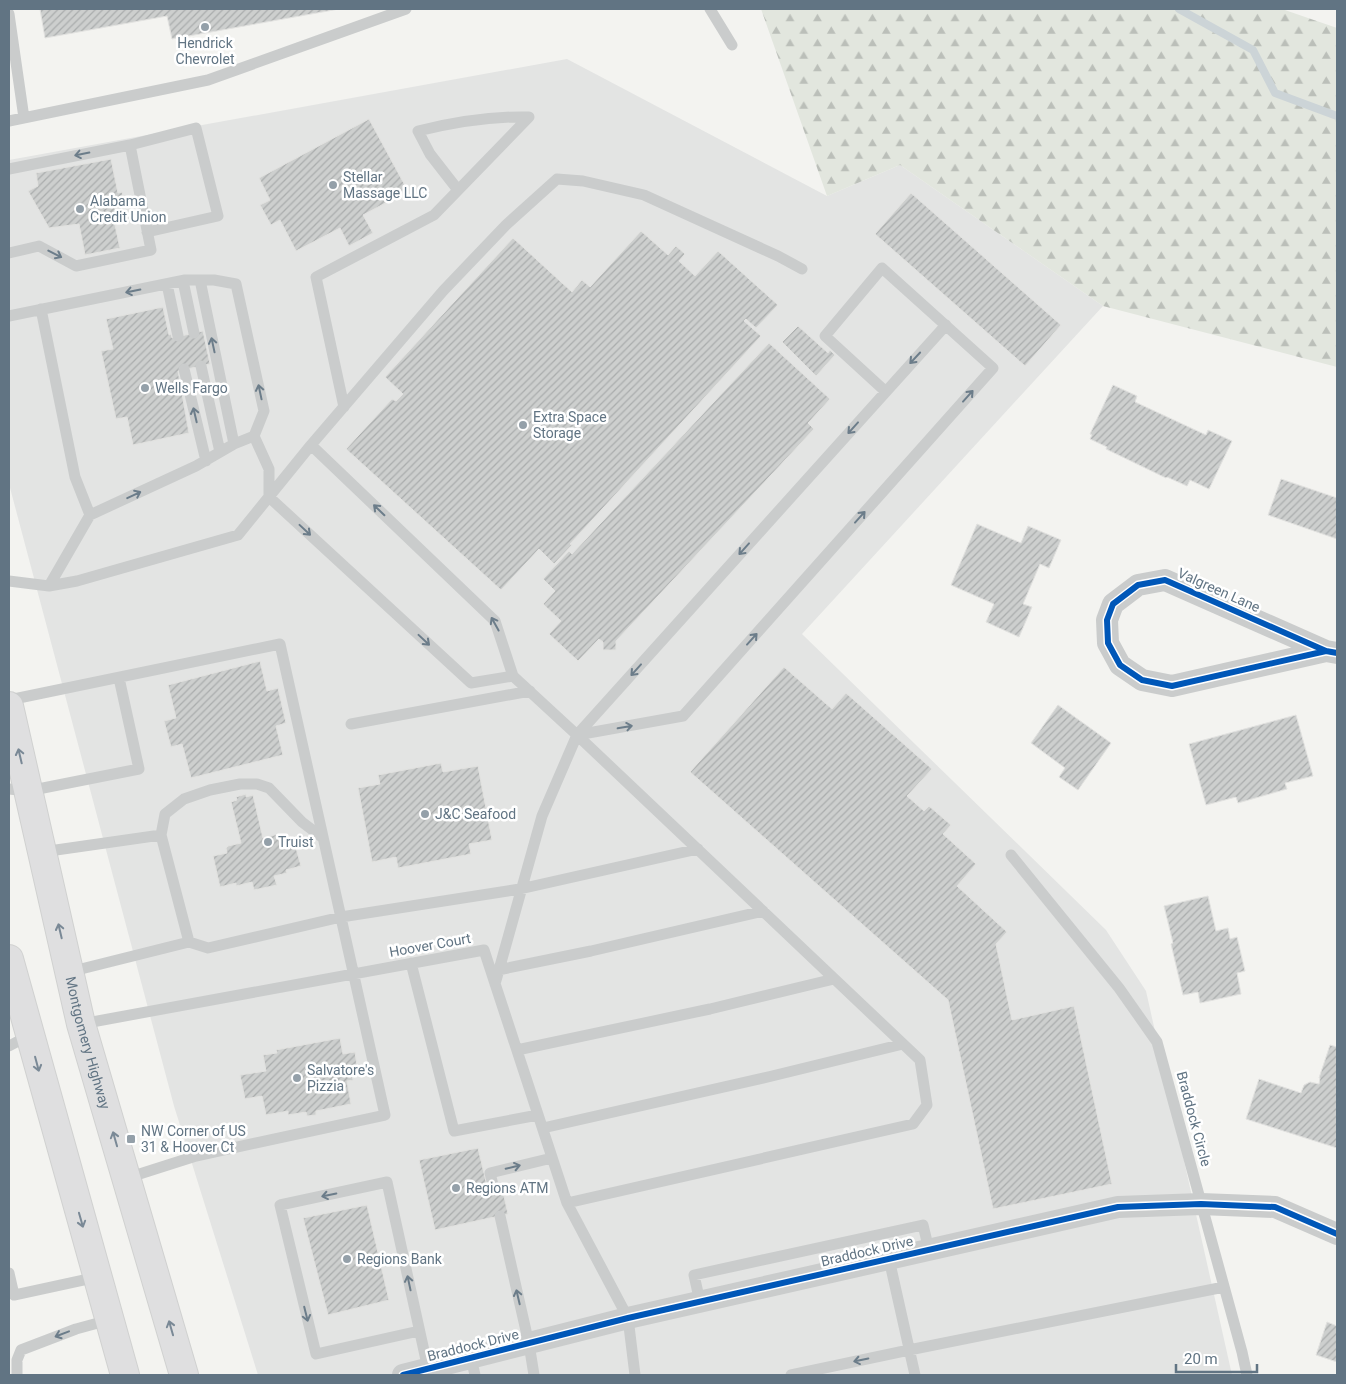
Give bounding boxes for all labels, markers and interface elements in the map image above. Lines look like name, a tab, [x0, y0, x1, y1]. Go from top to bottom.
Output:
marker: Hendrick Chevrolet	[199, 21, 211, 33]
place label: Hendrick Chevrolet	[176, 35, 235, 67]
one-way arrow	[74, 150, 90, 160]
place label: Stellar Massage LLC	[343, 169, 427, 201]
marker: Stellar Massage LLC	[327, 179, 339, 191]
place label: Alabama Credit Union	[90, 193, 166, 225]
marker: Alabama Credit Union	[74, 203, 86, 215]
one-way arrow	[47, 250, 62, 260]
one-way arrow	[126, 286, 142, 296]
one-way arrow	[208, 338, 217, 354]
one-way arrow	[909, 351, 921, 364]
place label: Wells Fargo	[155, 380, 228, 396]
marker: Wells Fargo	[139, 382, 151, 394]
one-way arrow	[254, 385, 264, 401]
one-way arrow	[963, 389, 974, 402]
one-way arrow	[190, 408, 199, 424]
place label: Extra Space Storage	[533, 409, 607, 441]
marker: Extra Space Storage	[517, 419, 529, 431]
one-way arrow	[847, 421, 859, 434]
one-way arrow	[126, 490, 141, 499]
one-way arrow	[373, 504, 385, 516]
one-way arrow	[854, 511, 866, 524]
one-way arrow	[299, 524, 311, 536]
one-way arrow	[739, 542, 750, 555]
street label: Valgreen Lane	[1175, 565, 1263, 615]
one-way arrow	[489, 617, 499, 631]
one-way arrow	[746, 632, 758, 645]
one-way arrow	[418, 634, 431, 646]
one-way arrow	[630, 663, 642, 676]
one-way arrow	[617, 721, 633, 731]
one-way arrow	[15, 748, 24, 764]
place label: J&C Seafood	[435, 806, 516, 822]
marker: J&C Seafood	[419, 808, 431, 820]
place label: Truist	[278, 834, 314, 850]
marker: Truist	[262, 836, 274, 848]
one-way arrow	[55, 924, 64, 940]
street label: Hoover Court	[388, 930, 473, 960]
street label: Montgomery Highway	[63, 975, 114, 1111]
one-way arrow	[33, 1055, 43, 1071]
place label: Salvatore's Pizzia	[307, 1062, 374, 1094]
street label: Braddock Circle	[1174, 1070, 1214, 1168]
marker: Salvatore's Pizzia	[291, 1072, 303, 1084]
place label: NW Corner of US 31 & Hoover Ct	[141, 1123, 246, 1155]
one-way arrow	[110, 1131, 120, 1147]
marker: NW Corner of US 31 & Hoover Ct	[125, 1133, 137, 1145]
one-way arrow	[504, 1162, 520, 1171]
place label: Regions ATM	[466, 1180, 549, 1196]
marker: Regions ATM	[450, 1182, 462, 1194]
one-way arrow	[322, 1190, 338, 1200]
one-way arrow	[77, 1212, 86, 1228]
street label: Braddock Drive	[819, 1233, 915, 1269]
place label: Regions Bank	[357, 1251, 443, 1267]
marker: Regions Bank	[341, 1253, 353, 1265]
one-way arrow	[404, 1275, 413, 1291]
one-way arrow	[513, 1289, 522, 1305]
one-way arrow	[302, 1306, 311, 1322]
one-way arrow	[165, 1321, 175, 1337]
street label: Braddock Drive	[425, 1326, 521, 1364]
one-way arrow	[55, 1330, 71, 1339]
scale bar	[1176, 1342, 1257, 1374]
text: 20 m	[1184, 1350, 1218, 1368]
one-way arrow	[854, 1356, 870, 1365]

